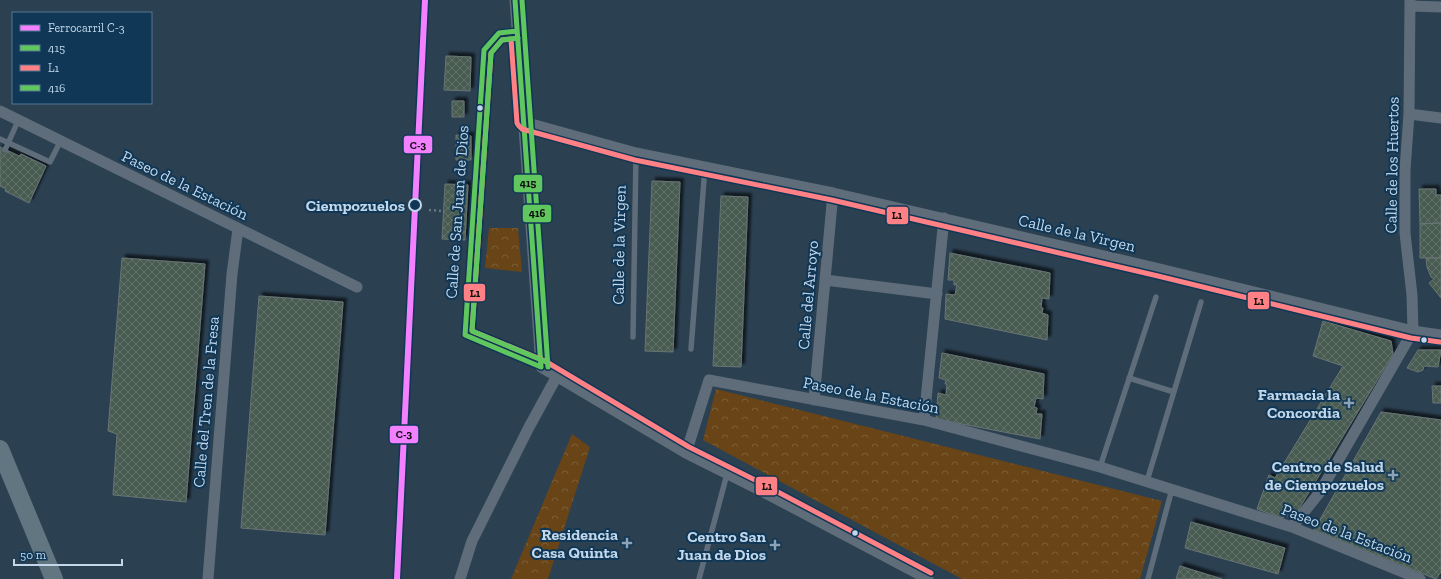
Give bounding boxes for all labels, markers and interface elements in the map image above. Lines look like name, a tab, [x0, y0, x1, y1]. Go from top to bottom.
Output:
legend	[12, 12, 152, 104]
text: Ferrocarril C-3	[48, 21, 125, 35]
text: 415	[48, 41, 65, 55]
text: L1	[48, 61, 60, 75]
text: 416	[48, 81, 65, 95]
street label: Calle de los Huertos	[1381, 96, 1403, 234]
unlabelled marker	[475, 103, 485, 113]
street label: Calle de San Juan de Dios	[441, 125, 473, 299]
line badge: C-3	[403, 135, 433, 154]
text: C-3	[410, 139, 426, 152]
street label: Paseo de la Estación	[119, 146, 252, 224]
line badge: 415	[513, 174, 543, 193]
text: 415	[520, 177, 536, 190]
street label: Calle de la Virgen	[608, 184, 630, 305]
place label: Ciempozuelos	[306, 196, 405, 215]
marker: Ciempozuelos	[408, 198, 422, 212]
line badge: 416	[522, 204, 552, 223]
line badge: L1	[886, 206, 909, 225]
text: 416	[529, 207, 545, 220]
text: L1	[892, 209, 903, 222]
street label: Calle de la Virgen	[1017, 210, 1138, 256]
street label: Calle del Arroyo	[794, 240, 822, 350]
line badge: L1	[463, 283, 486, 302]
text: L1	[470, 287, 481, 300]
line badge: L1	[1247, 291, 1270, 310]
text: L1	[1254, 295, 1265, 308]
street label: Calle del Tren de la Fresa	[189, 315, 223, 488]
unlabelled marker	[1419, 335, 1429, 345]
street label: Paseo de la Estación	[801, 373, 941, 418]
place label: Farmacia la Concordia	[1258, 385, 1340, 422]
marker: Farmacia la Concordia	[1343, 397, 1355, 409]
line badge: C-3	[389, 425, 419, 444]
text: C-3	[396, 428, 412, 441]
place label: Centro de Salud de Ciempozuelos	[1265, 457, 1384, 494]
marker: Centro de Salud de Ciempozuelos	[1387, 469, 1399, 481]
line badge: L1	[755, 476, 778, 496]
text: L1	[762, 480, 773, 493]
street label: Paseo de la Estación	[1279, 499, 1416, 567]
place label: Residencia Casa Quinta	[532, 525, 618, 562]
place label: Centro San Juan de Dios	[677, 527, 766, 564]
unlabelled marker	[850, 528, 860, 538]
marker: Residencia Casa Quinta	[621, 537, 633, 549]
marker: Centro San Juan de Dios	[769, 539, 781, 551]
scale bar	[14, 541, 122, 567]
text: 50 m	[20, 548, 47, 562]

